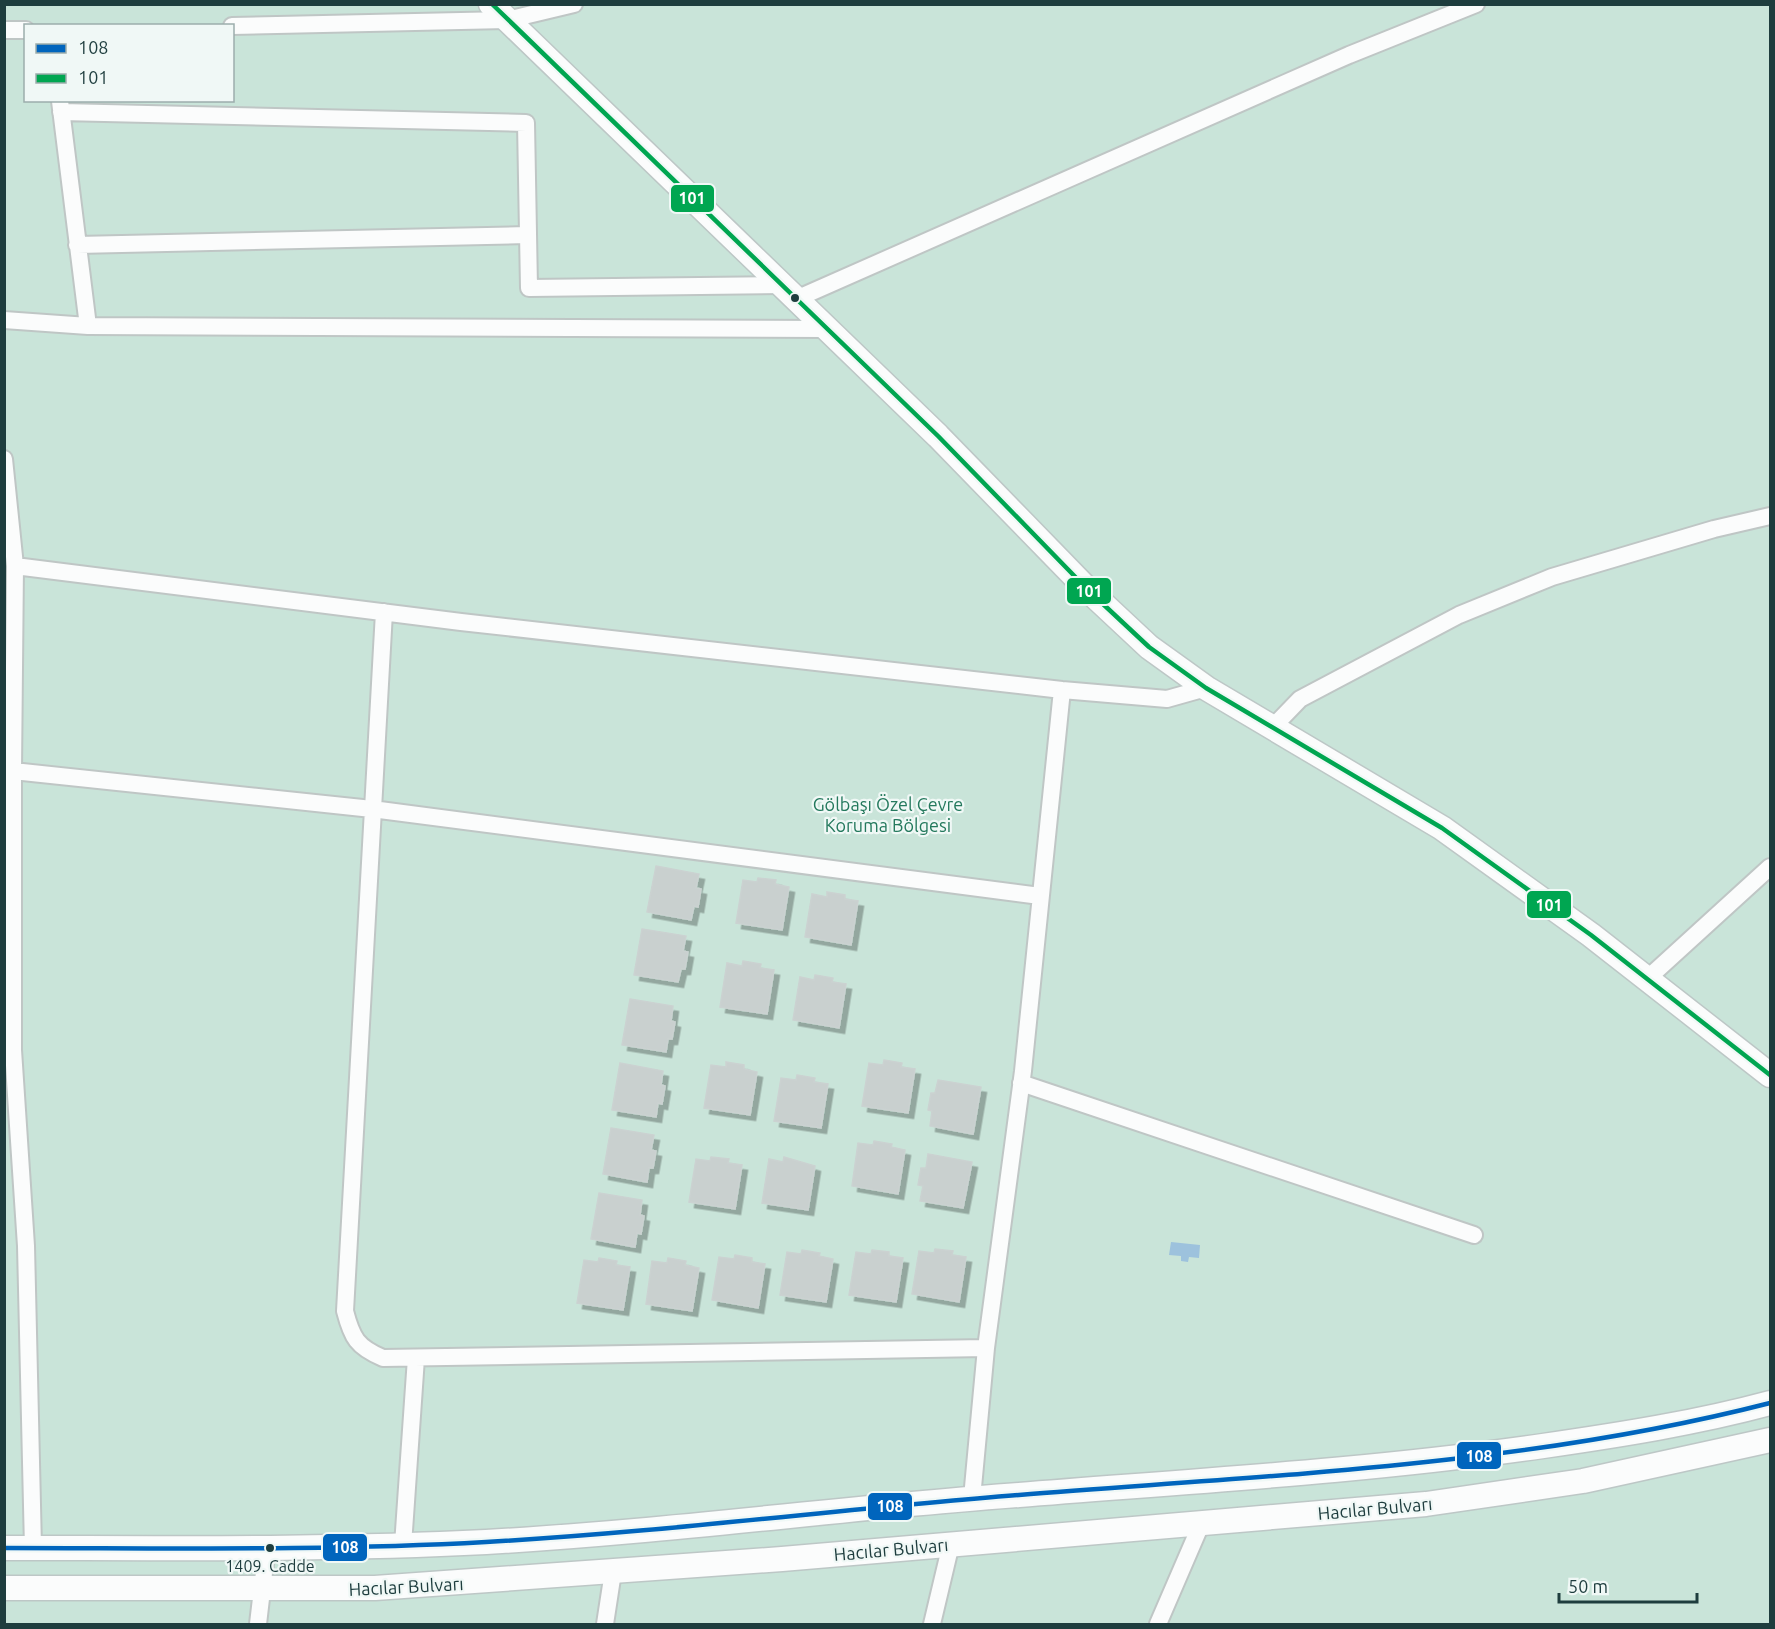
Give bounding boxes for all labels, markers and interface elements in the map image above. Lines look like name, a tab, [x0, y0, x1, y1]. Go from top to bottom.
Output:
legend	[24, 24, 234, 102]
text: 108	[78, 37, 108, 57]
text: 101	[78, 67, 108, 87]
line badge: 101	[670, 184, 715, 213]
text: 101	[678, 189, 706, 207]
unlabelled marker	[789, 292, 801, 304]
line badge: 101	[1066, 577, 1112, 605]
text: 101	[1075, 582, 1103, 600]
park label: Gölbaşı Özel Çevre Koruma Bölgesi	[813, 794, 963, 835]
line badge: 101	[1526, 890, 1572, 919]
text: 101	[1535, 896, 1563, 914]
line badge: 108	[1456, 1441, 1502, 1470]
text: 108	[1465, 1447, 1493, 1465]
line badge: 108	[867, 1492, 913, 1521]
street label: Hacılar Bulvarı	[1317, 1493, 1433, 1523]
text: 108	[876, 1497, 904, 1515]
line badge: 108	[322, 1533, 368, 1562]
street label: Hacılar Bulvarı	[833, 1534, 949, 1564]
text: 108	[331, 1538, 359, 1556]
marker: 1409. Cadde	[264, 1542, 276, 1554]
place label: 1409. Cadde	[225, 1557, 315, 1575]
scale bar	[1559, 1566, 1697, 1604]
street label: Hacılar Bulvarı	[348, 1573, 464, 1599]
text: 50 m	[1568, 1576, 1608, 1596]

